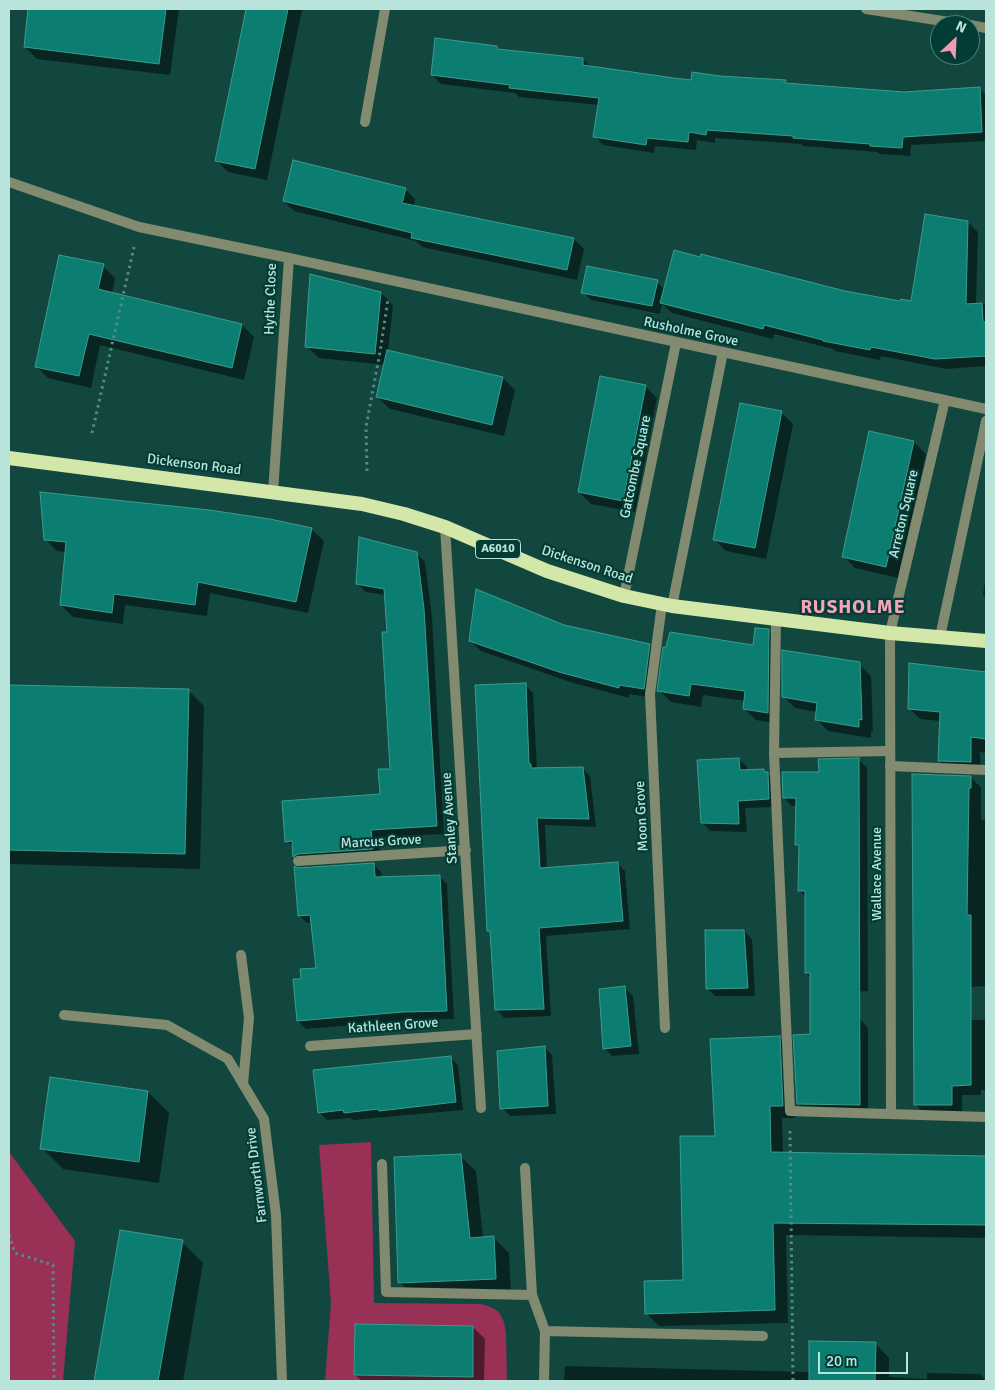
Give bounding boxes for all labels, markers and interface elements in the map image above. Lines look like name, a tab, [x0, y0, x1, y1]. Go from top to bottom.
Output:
north arrow	[930, 15, 980, 65]
text: N	[953, 17, 969, 37]
street label: Hythe Close	[261, 263, 281, 335]
street label: Rusholme Grove	[642, 314, 740, 350]
street label: Gatcombe Square	[617, 414, 655, 520]
street label: Dickenson Road	[146, 451, 242, 479]
street label: Arreton Square	[886, 468, 922, 560]
road number: A6010	[476, 540, 520, 558]
street label: Dickenson Road	[539, 542, 635, 588]
district label: RUSHOLME	[799, 597, 907, 619]
street label: Stanley Avenue	[438, 772, 462, 864]
street label: Moon Grove	[632, 780, 652, 852]
street label: Wallace Avenue	[869, 827, 885, 921]
street label: Marcus Grove	[340, 831, 422, 853]
street label: Kathleen Grove	[347, 1014, 439, 1038]
street label: Farnworth Drive	[243, 1126, 271, 1224]
scale bar	[820, 1342, 910, 1374]
text: 20 m	[826, 1352, 857, 1370]

